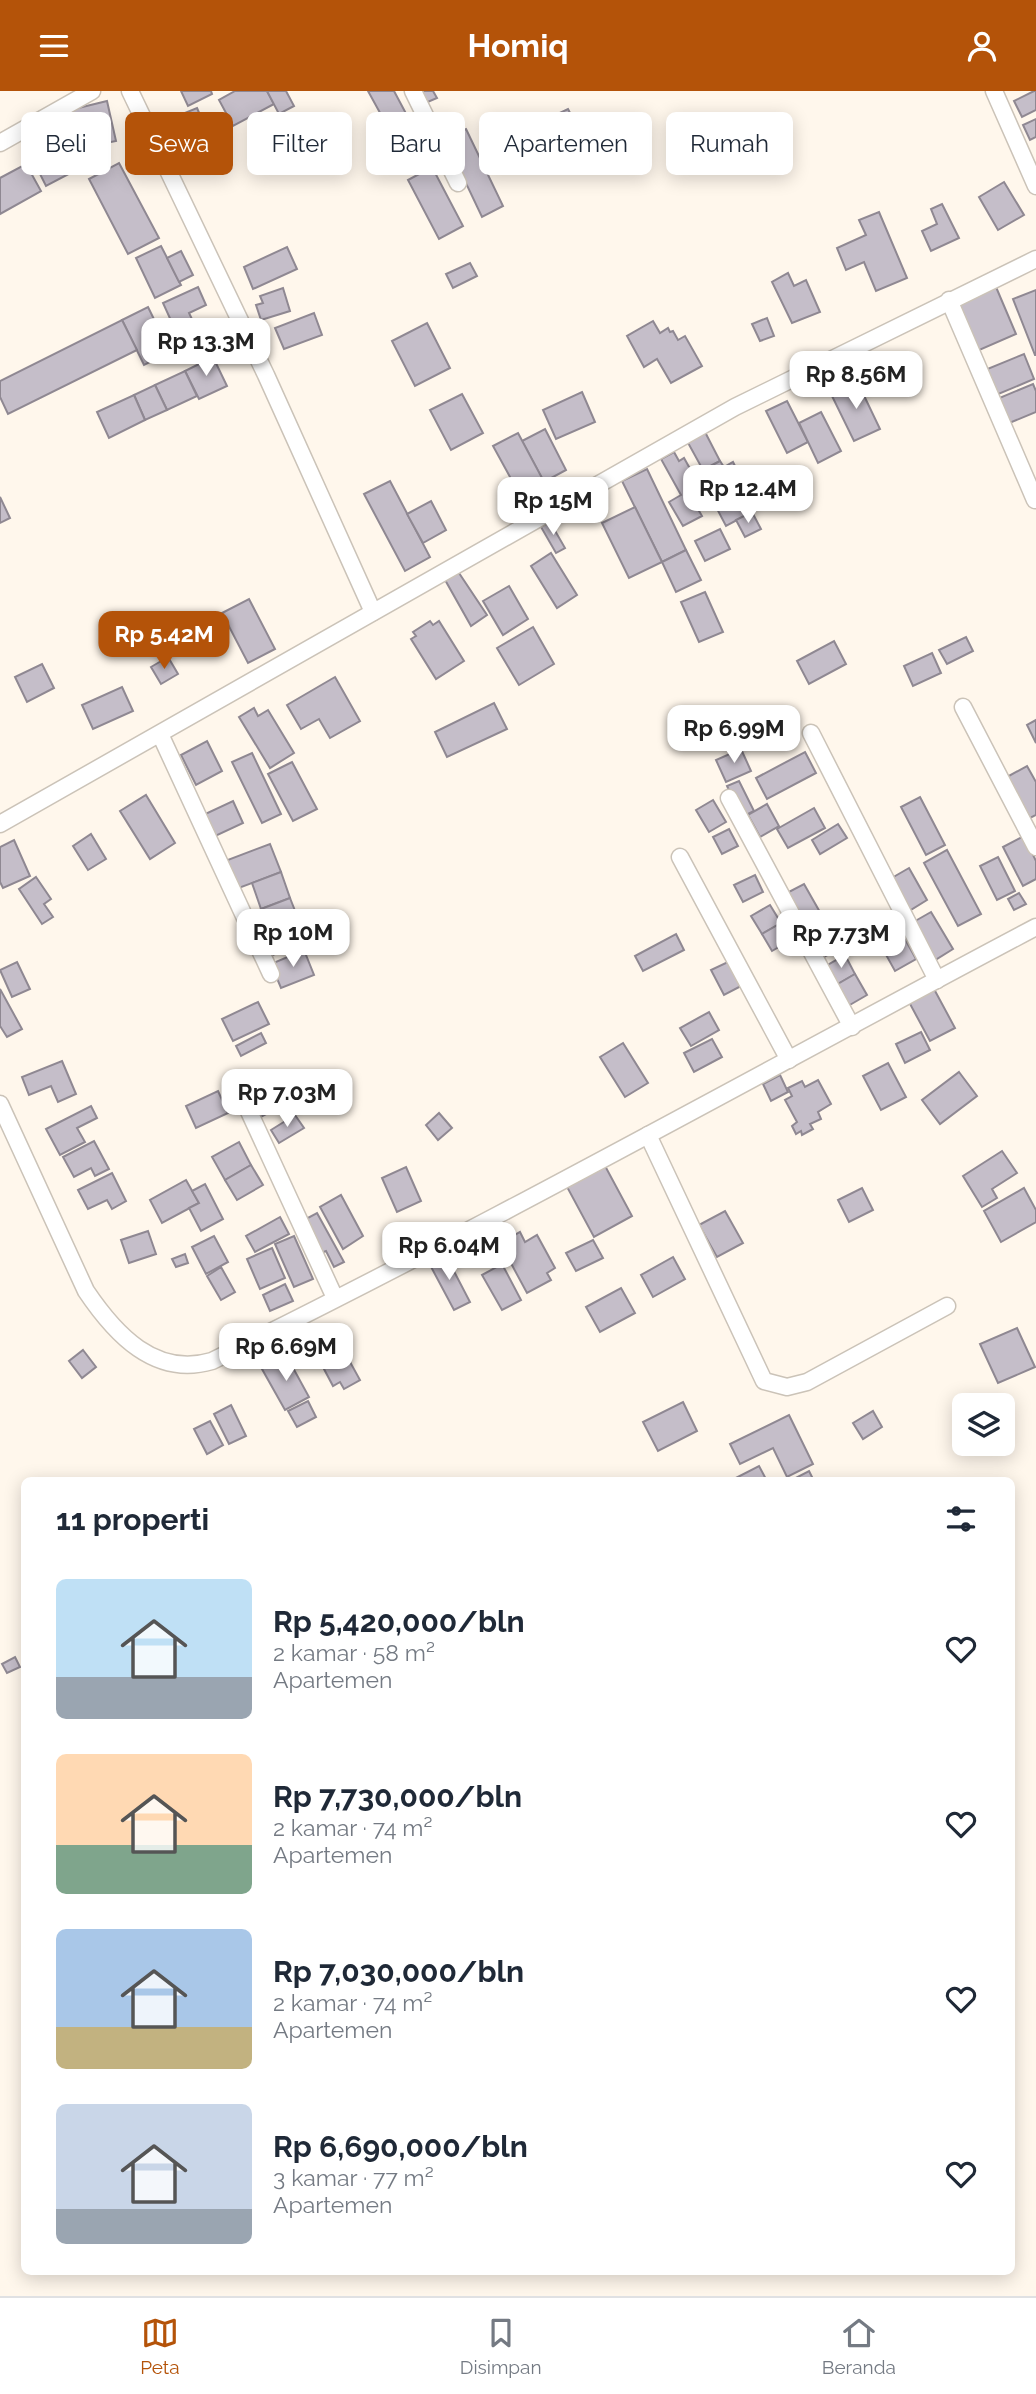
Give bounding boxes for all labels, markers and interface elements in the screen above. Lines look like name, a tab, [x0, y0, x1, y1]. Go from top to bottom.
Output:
icon: menu	[35, 27, 73, 65]
text: Homiq	[467, 27, 569, 64]
icon: person	[963, 27, 1001, 65]
chip: Beli	[21, 112, 111, 175]
chip: Sewa	[125, 112, 233, 175]
chip: Filter	[247, 112, 352, 175]
chip: Baru	[366, 112, 465, 175]
chip: Apartemen	[479, 112, 652, 175]
chip: Rumah	[666, 112, 793, 175]
pin: Rp 13.3M	[134, 319, 278, 378]
text: Rp 13.3M	[157, 327, 255, 354]
pin: Rp 8.56M	[784, 351, 928, 411]
text: Rp 8.56M	[806, 360, 906, 387]
pin: Rp 12.4M	[676, 465, 820, 525]
text: Rp 12.4M	[699, 474, 797, 501]
pin: Rp 15M	[496, 477, 610, 537]
text: Rp 15M	[513, 486, 593, 513]
pin: Rp 5.42M	[92, 611, 236, 671]
text: Rp 5.42M	[114, 620, 214, 647]
pin: Rp 6.99M	[662, 705, 806, 765]
text: Rp 6.99M	[683, 714, 785, 741]
pin: Rp 10M	[236, 909, 350, 969]
pin: Rp 7.73M	[769, 911, 913, 970]
text: Rp 10M	[253, 918, 333, 945]
text: Rp 7.73M	[792, 919, 890, 946]
pin: Rp 7.03M	[215, 1069, 359, 1129]
text: Rp 7.03M	[238, 1078, 336, 1105]
pin: Rp 6.04M	[377, 1223, 521, 1282]
text: Rp 6.04M	[398, 1231, 500, 1258]
pin: Rp 6.69M	[214, 1323, 358, 1383]
text: Rp 6.69M	[235, 1332, 337, 1359]
map controls	[952, 1393, 1015, 1456]
button: layers	[952, 1393, 1015, 1456]
icon: filters	[942, 1500, 980, 1538]
text: 11 properti	[56, 1502, 209, 1537]
text: Rp 5,420,000/bln	[273, 1604, 525, 1639]
icon: home	[112, 1607, 196, 1691]
icon: heart	[942, 1630, 980, 1668]
text: 2 kamar · 58 m²	[273, 1639, 435, 1666]
text: Apartemen	[273, 1666, 392, 1693]
text: Rp 7,730,000/bln	[273, 1779, 522, 1814]
icon: home	[112, 1782, 196, 1866]
icon: heart	[942, 1805, 980, 1843]
text: 2 kamar · 74 m²	[273, 1814, 432, 1841]
text: Apartemen	[273, 1841, 392, 1868]
text: Rp 7,030,000/bln	[273, 1954, 524, 1989]
icon: home	[112, 1957, 196, 2041]
icon: heart	[942, 1980, 980, 2018]
text: 2 kamar · 74 m²	[273, 1989, 432, 2016]
text: Apartemen	[273, 2016, 392, 2043]
text: Rp 6,690,000/bln	[273, 2129, 528, 2164]
icon: home	[112, 2132, 196, 2216]
icon: heart	[942, 2155, 980, 2193]
text: 3 kamar · 77 m²	[273, 2164, 434, 2191]
text: Apartemen	[273, 2191, 392, 2218]
tab: Peta	[140, 2314, 180, 2378]
tab: Disimpan	[460, 2314, 542, 2378]
tab: Beranda	[822, 2314, 896, 2378]

